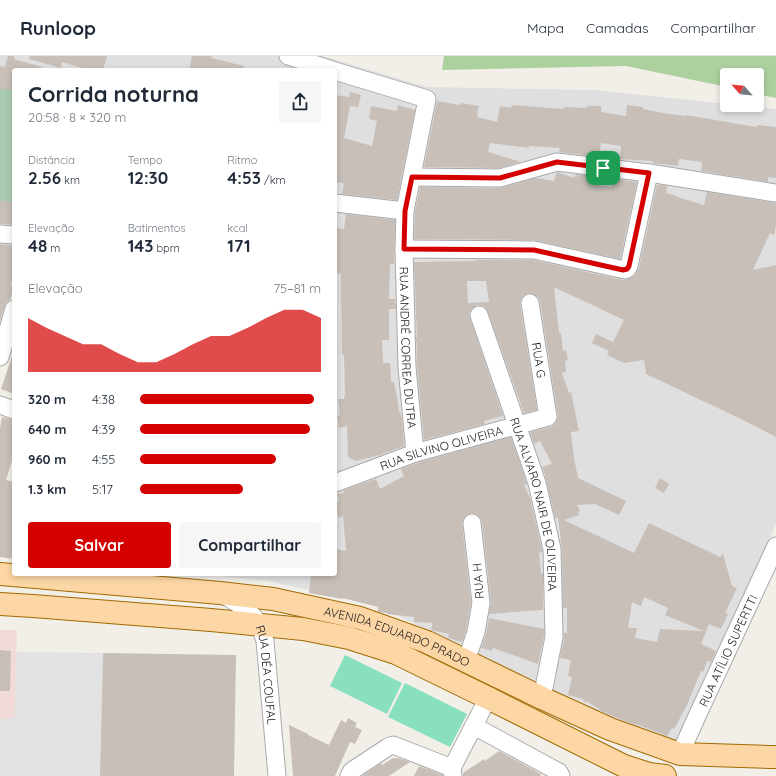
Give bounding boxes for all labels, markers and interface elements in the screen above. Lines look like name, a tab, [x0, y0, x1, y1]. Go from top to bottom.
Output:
text: Runloop	[20, 16, 96, 40]
text: Mapa	[527, 19, 564, 37]
text: Camadas	[586, 19, 648, 37]
text: Compartilhar	[670, 19, 756, 37]
north arrow	[720, 68, 764, 112]
map controls	[720, 68, 764, 112]
text: Corrida noturna	[28, 80, 199, 108]
button: share	[279, 81, 321, 123]
text: 20:58 · 8 × 320 m	[28, 109, 126, 125]
pin	[586, 151, 620, 185]
text: Distância	[28, 153, 75, 167]
text: Tempo	[128, 153, 163, 167]
text: Ritmo	[227, 153, 257, 167]
icon: arrive	[592, 157, 614, 179]
text: 2.56	[28, 167, 61, 188]
text: 12:30	[128, 167, 168, 188]
text: 4:53	[227, 167, 261, 188]
text: km	[61, 173, 80, 187]
text: /km	[261, 173, 286, 187]
text: Elevação	[28, 221, 74, 235]
text: Batimentos	[128, 221, 186, 235]
text: kcal	[227, 221, 248, 235]
text: 48	[28, 235, 47, 256]
text: 143	[128, 235, 153, 256]
text: 171	[227, 235, 251, 256]
text: m	[47, 241, 60, 255]
text: bpm	[153, 241, 180, 255]
street label: RUA ANDRÉ CORREA DUTRA	[397, 266, 420, 429]
text: Elevação	[28, 280, 83, 296]
text: 75–81 m	[273, 280, 321, 296]
street label: RUA G	[529, 341, 549, 379]
text: 320 m	[28, 391, 66, 407]
text: 4:38	[92, 391, 115, 407]
street label: RUA ALVARO NAIR DE OLIVEIRA	[507, 415, 560, 591]
text: 640 m	[28, 421, 66, 437]
text: 4:39	[92, 421, 115, 437]
street label: RUA SILVINO OLIVEIRA	[378, 422, 504, 473]
text: 960 m	[28, 451, 66, 467]
text: 4:55	[92, 451, 115, 467]
text: 1.3 km	[28, 481, 66, 497]
text: 5:17	[92, 481, 113, 497]
button: Salvar	[28, 522, 171, 568]
button: Compartilhar	[179, 522, 321, 568]
street label: RUA H	[469, 562, 487, 600]
street label: RUA ATÍLIO SUPERTTI	[695, 592, 760, 709]
street label: AVENIDA EDUARDO PRADO	[323, 603, 472, 669]
street label: RUA DÉA COUFAL	[253, 623, 280, 726]

